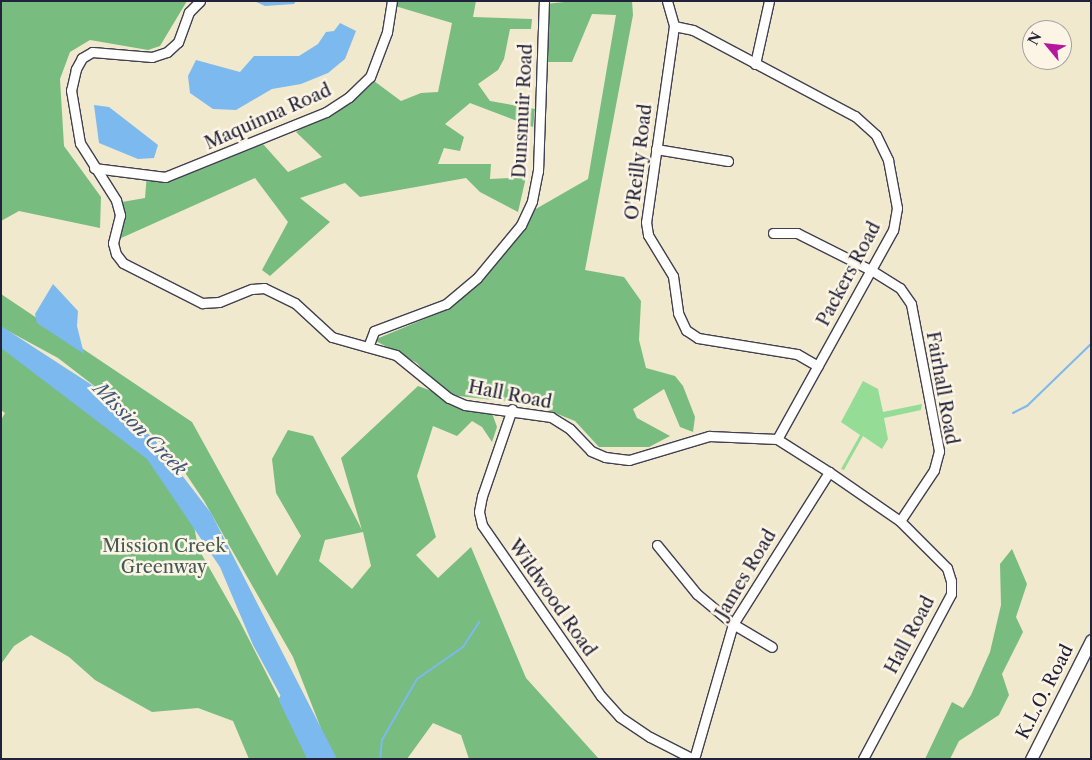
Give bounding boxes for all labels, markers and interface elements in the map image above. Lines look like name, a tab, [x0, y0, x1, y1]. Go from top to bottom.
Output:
north arrow	[1022, 20, 1072, 70]
text: N	[1024, 29, 1045, 48]
street label: Dunsmuir Road	[509, 43, 537, 179]
street label: Maquinna Road	[201, 79, 335, 155]
street label: O'Reilly Road	[621, 102, 657, 222]
street label: Packers Road	[812, 218, 886, 330]
street label: Fairhall Road	[921, 330, 963, 446]
street label: Hall Road	[466, 376, 554, 414]
water label: Mission Creek	[89, 378, 191, 480]
street label: James Road	[711, 526, 781, 622]
street label: Wildwood Road	[504, 535, 600, 661]
park label: Mission Creek Greenway	[102, 536, 226, 578]
street label: Hall Road	[881, 593, 939, 677]
street label: K.L.O. Road	[1012, 641, 1078, 743]

